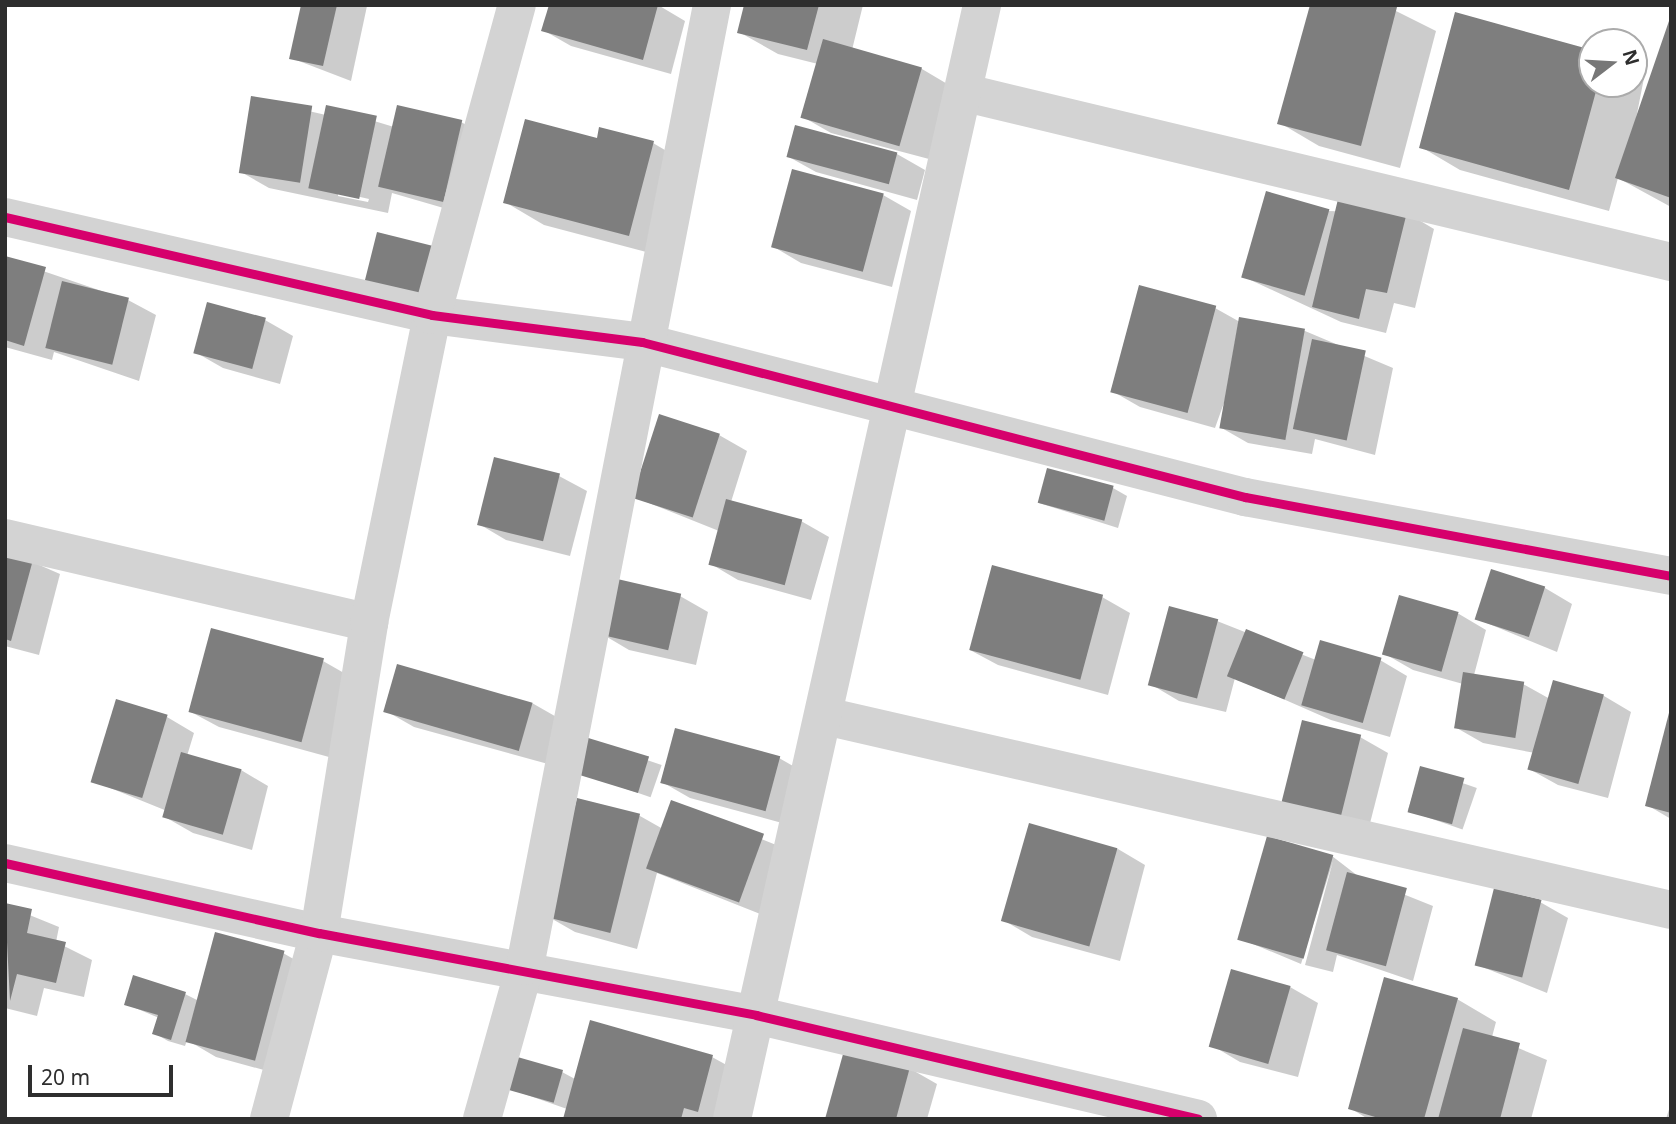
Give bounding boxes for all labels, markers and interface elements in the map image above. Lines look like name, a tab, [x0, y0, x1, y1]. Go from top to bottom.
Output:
north arrow	[1578, 28, 1648, 98]
text: N	[1616, 46, 1646, 69]
scale bar	[32, 1050, 177, 1094]
text: 20 m	[41, 1063, 90, 1091]

